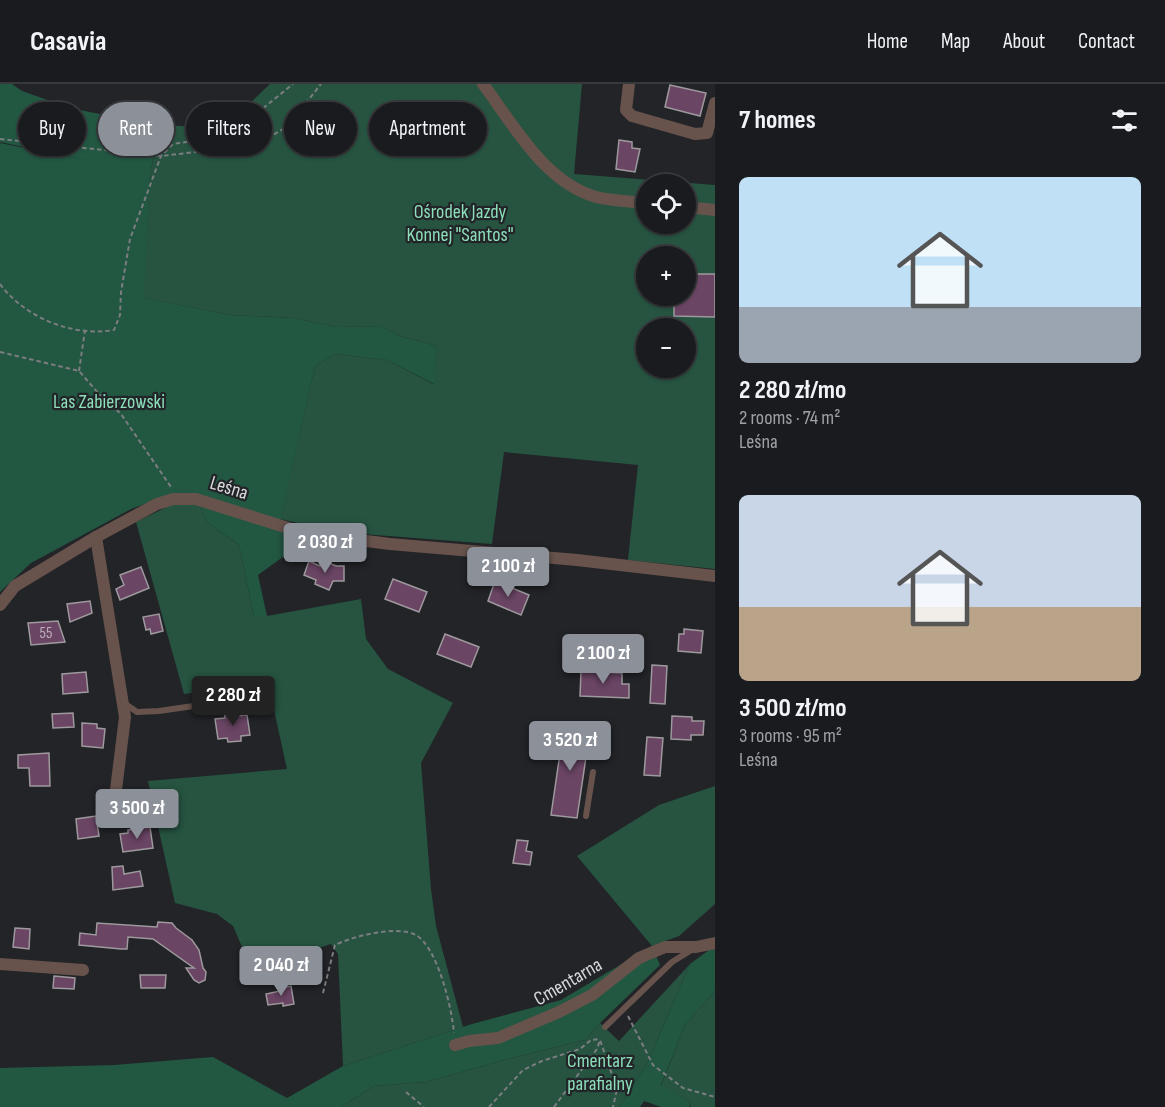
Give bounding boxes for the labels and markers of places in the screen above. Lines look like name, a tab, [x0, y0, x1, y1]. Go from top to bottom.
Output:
pin: 2 030 zł	[263, 523, 387, 574]
pin: 2 100 zł	[446, 547, 570, 598]
pin: 2 100 zł	[541, 634, 665, 685]
pin: 2 280 zł	[171, 676, 295, 727]
pin: 3 520 zł	[508, 721, 632, 772]
pin: 3 500 zł	[75, 789, 199, 840]
pin: 2 040 zł	[219, 946, 343, 997]

